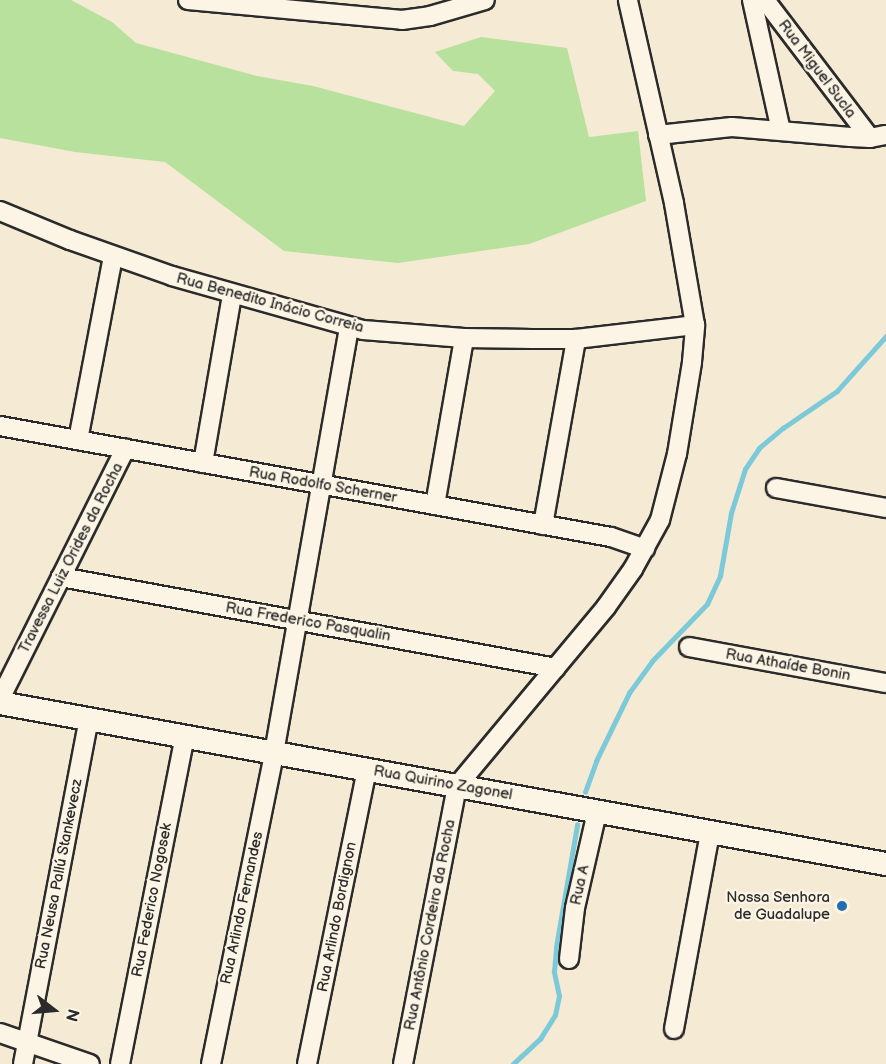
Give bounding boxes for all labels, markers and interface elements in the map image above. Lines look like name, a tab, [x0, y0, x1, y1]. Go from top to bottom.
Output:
street label: Rua Miguel Sucla	[774, 16, 860, 122]
street label: Rua Benedito Inácio Correia	[174, 269, 366, 337]
street label: Travessa Luiz Orides da Rocha	[15, 460, 127, 656]
street label: Rua Rodolfo Scherner	[247, 463, 399, 507]
street label: Rua Frederico Pasqualin	[224, 599, 392, 645]
street label: Rua Athaíde Bonin	[724, 645, 852, 685]
street label: Rua Quirino Zagonel	[372, 762, 514, 804]
street label: Rua Neusa Pallú Stankevecz	[32, 777, 86, 971]
street label: Rua Antônio Cordeiro da Rocha	[401, 818, 459, 1032]
street label: Rua Federico Nogosek	[128, 821, 176, 979]
street label: Rua Arlindo Fernandes	[217, 830, 267, 986]
street label: Rua Arlindo Bordignon	[314, 840, 360, 994]
street label: Rua A	[567, 863, 593, 907]
place label: Nossa Senhora de Guadalupe	[726, 888, 830, 923]
marker: Nossa Senhora de Guadalupe	[835, 899, 849, 913]
north arrow	[24, 980, 84, 1040]
text: N	[61, 1007, 83, 1024]

